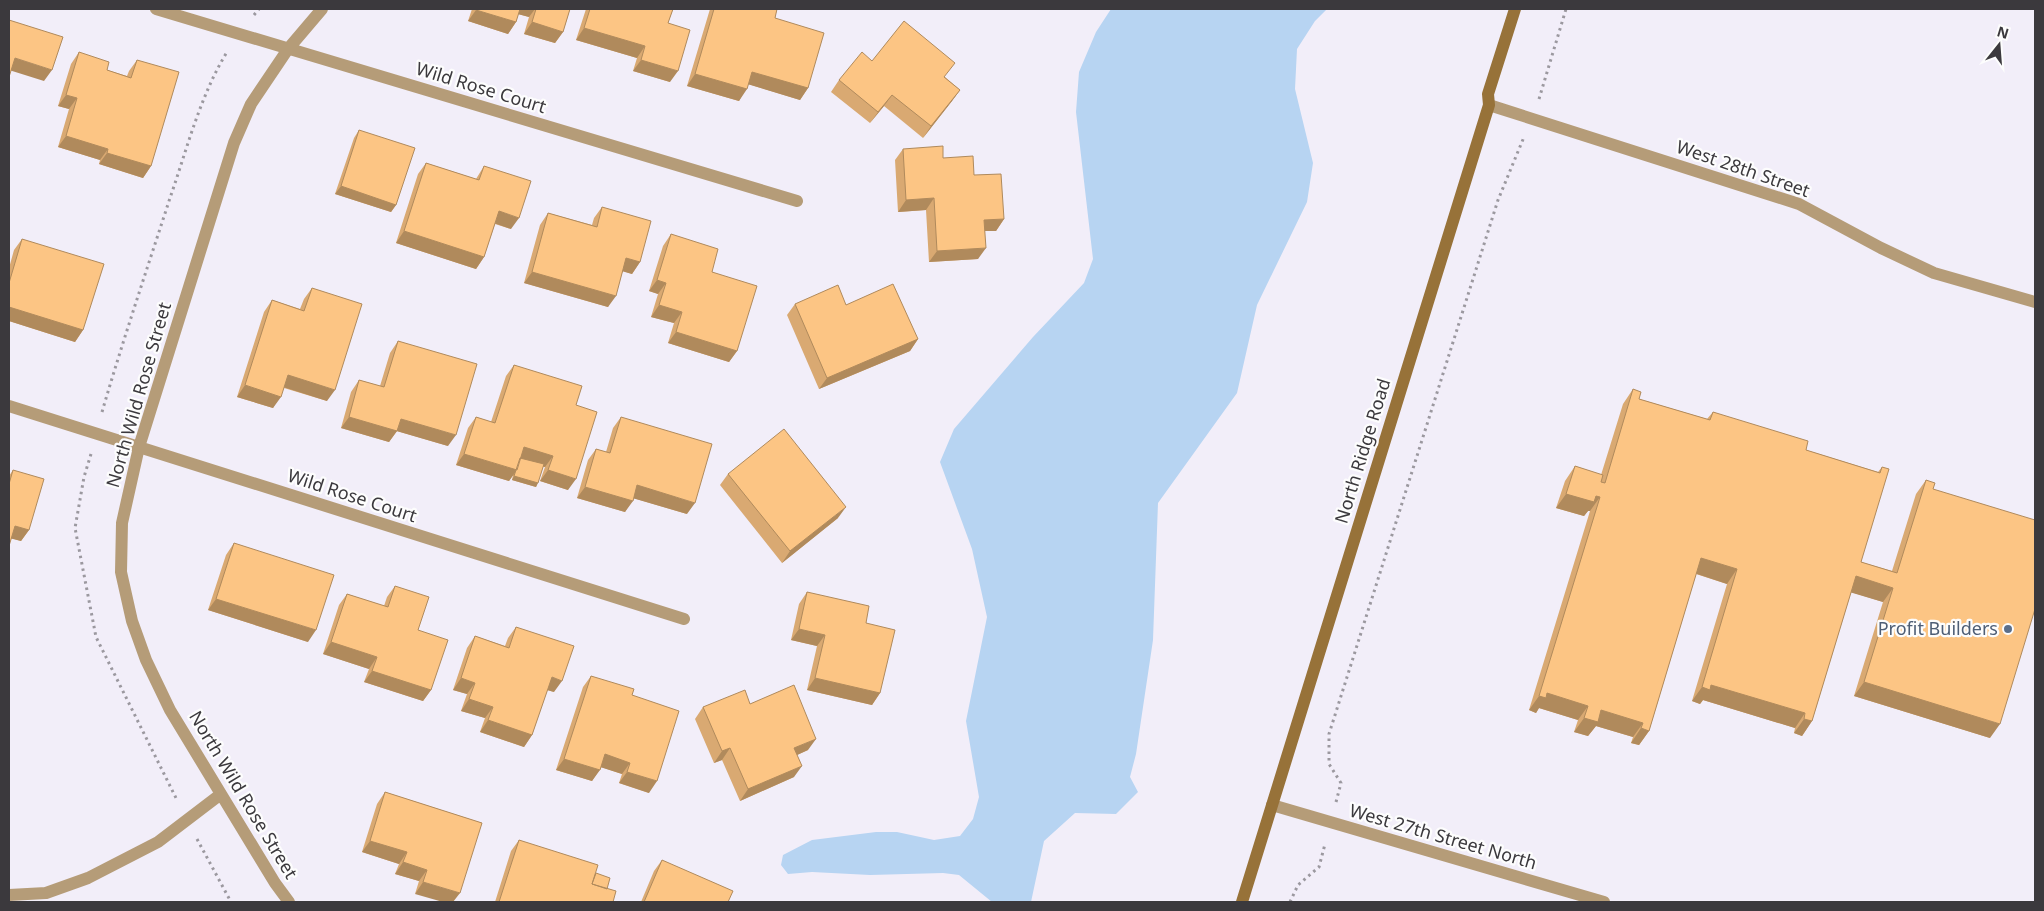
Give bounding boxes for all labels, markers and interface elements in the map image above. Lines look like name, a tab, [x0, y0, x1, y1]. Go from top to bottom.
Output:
north arrow	[1974, 20, 2024, 70]
text: N	[1995, 21, 2011, 43]
street label: Wild Rose Court	[413, 56, 550, 118]
street label: West 28th Street	[1673, 134, 1814, 202]
street label: North Wild Rose Street	[100, 299, 176, 490]
street label: North Ridge Road	[1329, 375, 1396, 526]
street label: Wild Rose Court	[285, 463, 421, 527]
place label: Profit Builders	[1878, 616, 1998, 640]
marker: Profit Builders	[2002, 623, 2014, 635]
street label: North Wild Rose Street	[184, 706, 304, 883]
street label: West 27th Street North	[1347, 798, 1540, 874]

